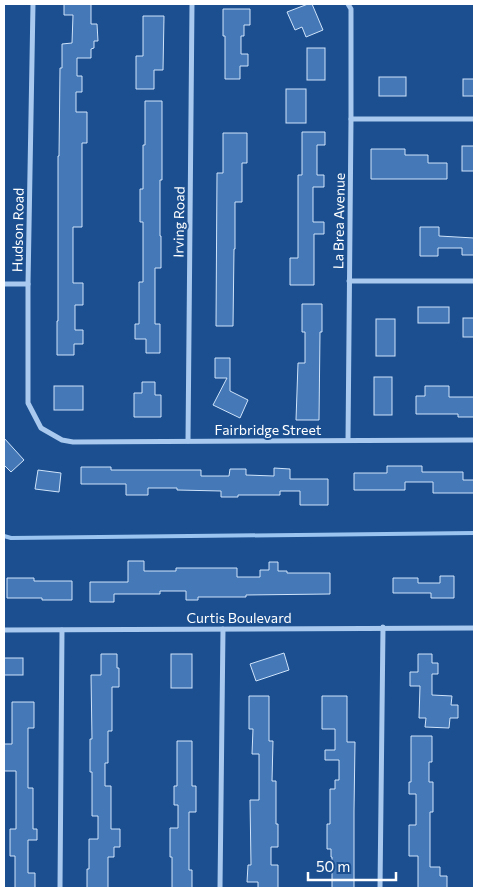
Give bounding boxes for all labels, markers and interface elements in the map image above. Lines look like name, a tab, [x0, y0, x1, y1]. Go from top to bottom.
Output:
street label: La Brea Avenue	[329, 173, 348, 269]
street label: Irving Road	[169, 186, 188, 258]
street label: Hudson Road	[8, 188, 27, 272]
street label: Fairbridge Street	[215, 421, 322, 438]
street label: Curtis Boulevard	[186, 609, 292, 626]
scale bar	[308, 850, 396, 882]
text: 50 m	[316, 857, 350, 875]

